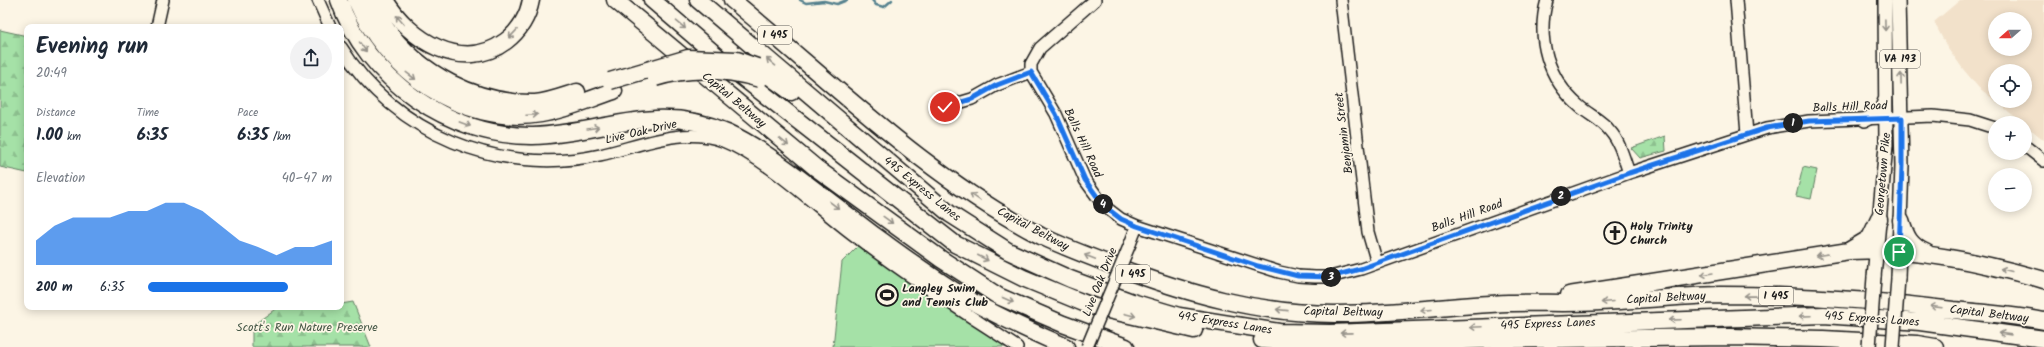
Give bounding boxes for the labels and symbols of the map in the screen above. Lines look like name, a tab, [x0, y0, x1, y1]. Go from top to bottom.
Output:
north arrow	[1988, 12, 2032, 56]
one-way arrow	[395, 15, 405, 25]
one-way arrow	[1882, 18, 1889, 31]
one-way arrow	[676, 21, 687, 30]
road number: I 495	[758, 26, 792, 44]
one-way arrow	[508, 29, 518, 39]
one-way arrow	[359, 41, 367, 52]
road number: VA 193	[1880, 50, 1920, 68]
one-way arrow	[766, 58, 776, 67]
street label: Capital Beltway	[697, 67, 771, 133]
one-way arrow	[406, 71, 417, 80]
one-way arrow	[1897, 73, 1905, 86]
pin	[928, 90, 962, 124]
street label: Benjamin Street	[1330, 91, 1358, 175]
street label: Balls Hill Road	[1812, 96, 1889, 118]
street label: Balls Hill Road	[1059, 105, 1108, 182]
one-way arrow	[525, 111, 538, 119]
pin: 1	[1783, 113, 1803, 133]
street label: Live Oak Drive	[603, 114, 679, 149]
one-way arrow	[459, 120, 471, 128]
one-way arrow	[586, 124, 599, 132]
street label: Georgetown Pike	[1870, 131, 1896, 216]
one-way arrow	[779, 138, 790, 147]
street label: 495 Express Lanes	[879, 152, 965, 226]
pin: 2	[1551, 186, 1571, 206]
one-way arrow	[969, 192, 981, 200]
pin: 4	[1093, 194, 1113, 214]
street label: Balls Hill Road	[1429, 194, 1506, 238]
one-way arrow	[829, 201, 840, 209]
street label: Capital Beltway	[993, 202, 1073, 256]
one-way arrow	[882, 216, 893, 225]
place label: Holy Trinity Church	[1630, 217, 1694, 250]
church icon: Holy Trinity Church	[1602, 220, 1628, 246]
pin	[1882, 235, 1916, 269]
street label: Live Oak Drive	[1077, 244, 1123, 319]
one-way arrow	[1084, 252, 1096, 260]
one-way arrow	[1816, 252, 1829, 260]
one-way arrow	[977, 255, 989, 262]
road number: I 495	[1116, 265, 1150, 283]
one-way arrow	[2000, 266, 2013, 273]
pin: 3	[1321, 267, 1341, 287]
one-way arrow	[1701, 270, 1714, 278]
place label: Langley Swim and Tennis Club	[902, 279, 988, 312]
sports icon: Langley Swim and Tennis Club	[874, 282, 900, 308]
street label: Capital Beltway	[1626, 286, 1707, 310]
road number: I 495	[1759, 287, 1793, 305]
one-way arrow	[1744, 292, 1757, 300]
one-way arrow	[1002, 297, 1014, 304]
one-way arrow	[1601, 298, 1614, 305]
street label: Capital Beltway	[1948, 300, 2030, 328]
street label: Capital Beltway	[1303, 302, 1383, 322]
one-way arrow	[1930, 304, 1943, 311]
street label: 495 Express Lanes	[1177, 306, 1273, 340]
street label: 495 Express Lanes	[1824, 306, 1920, 332]
one-way arrow	[1276, 307, 1289, 314]
one-way arrow	[1420, 307, 1433, 314]
one-way arrow	[1123, 312, 1136, 320]
one-way arrow	[1799, 312, 1812, 320]
street label: 495 Express Lanes	[1500, 313, 1596, 335]
one-way arrow	[1669, 316, 1682, 324]
park label: Scott's Run Nature Preserve	[236, 318, 378, 337]
one-way arrow	[1470, 324, 1483, 331]
one-way arrow	[1340, 329, 1353, 337]
one-way arrow	[1999, 330, 2012, 338]

